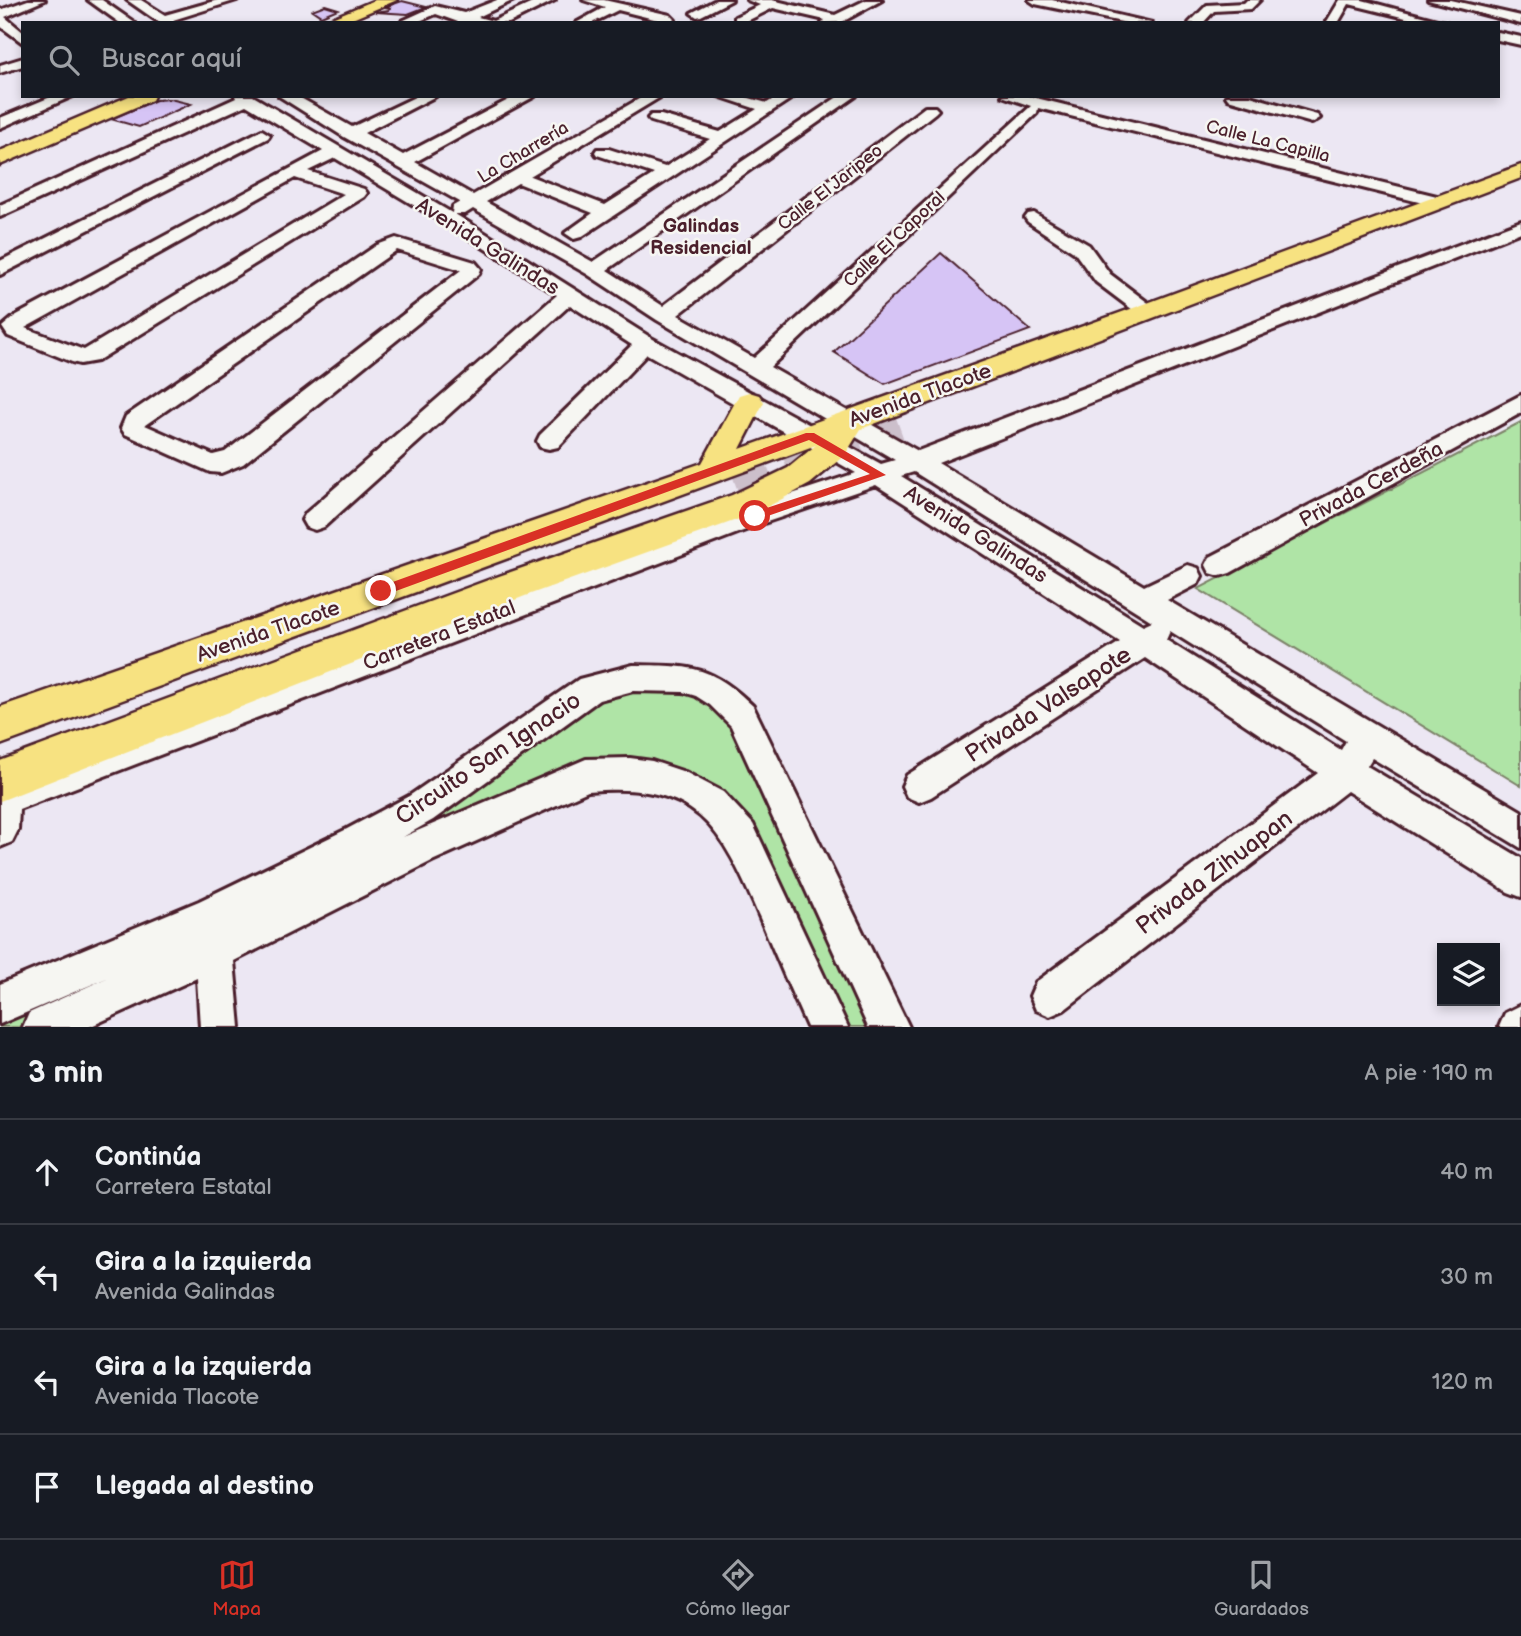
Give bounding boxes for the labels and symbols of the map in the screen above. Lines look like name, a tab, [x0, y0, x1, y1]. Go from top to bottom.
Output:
street label: Calle La Capilla	[1204, 116, 1332, 167]
street label: La Charrería	[474, 117, 572, 188]
street label: Calle El Jaripeo	[774, 140, 887, 235]
street label: Calle El Caporal	[839, 187, 949, 292]
street label: Avenida Galindas	[411, 192, 564, 301]
district label: Galindas Residencial	[650, 215, 752, 260]
street label: Avenida Tlacote	[845, 358, 995, 433]
street label: Privada Cerdeña	[1295, 436, 1447, 533]
street label: Avenida Galindas	[899, 480, 1052, 589]
route start	[739, 500, 770, 531]
route end	[365, 575, 396, 606]
street label: Avenida Tlacote	[193, 595, 343, 668]
street label: Carretera Estatal	[359, 595, 519, 676]
street label: Privada Valsapote	[960, 640, 1137, 769]
street label: Circuito San Ignacio	[390, 686, 587, 831]
street label: Privada Zihuapan	[1130, 804, 1298, 941]

